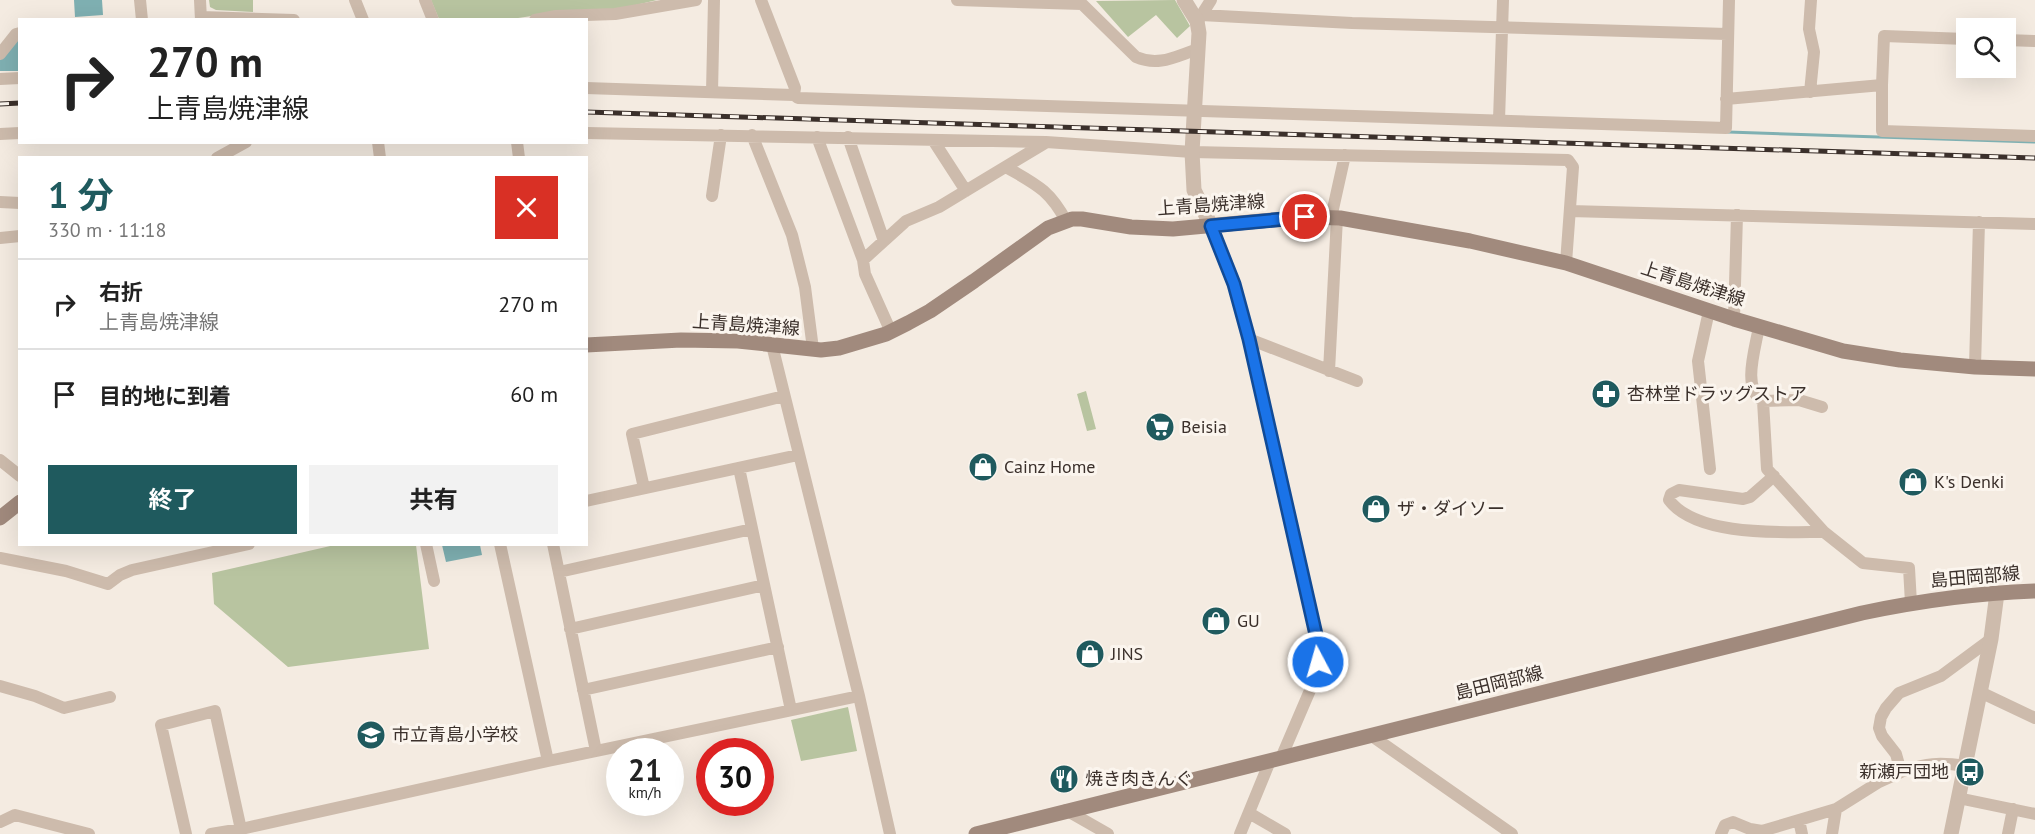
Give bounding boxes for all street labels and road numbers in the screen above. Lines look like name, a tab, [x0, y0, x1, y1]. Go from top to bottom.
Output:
street label: 上青島焼津線	[1156, 189, 1266, 220]
street label: 上青島焼津線	[1638, 256, 1748, 311]
street label: 上青島焼津線	[691, 309, 801, 340]
street label: 島田岡部線	[1929, 561, 2021, 592]
street label: 島田岡部線	[1452, 660, 1545, 705]

